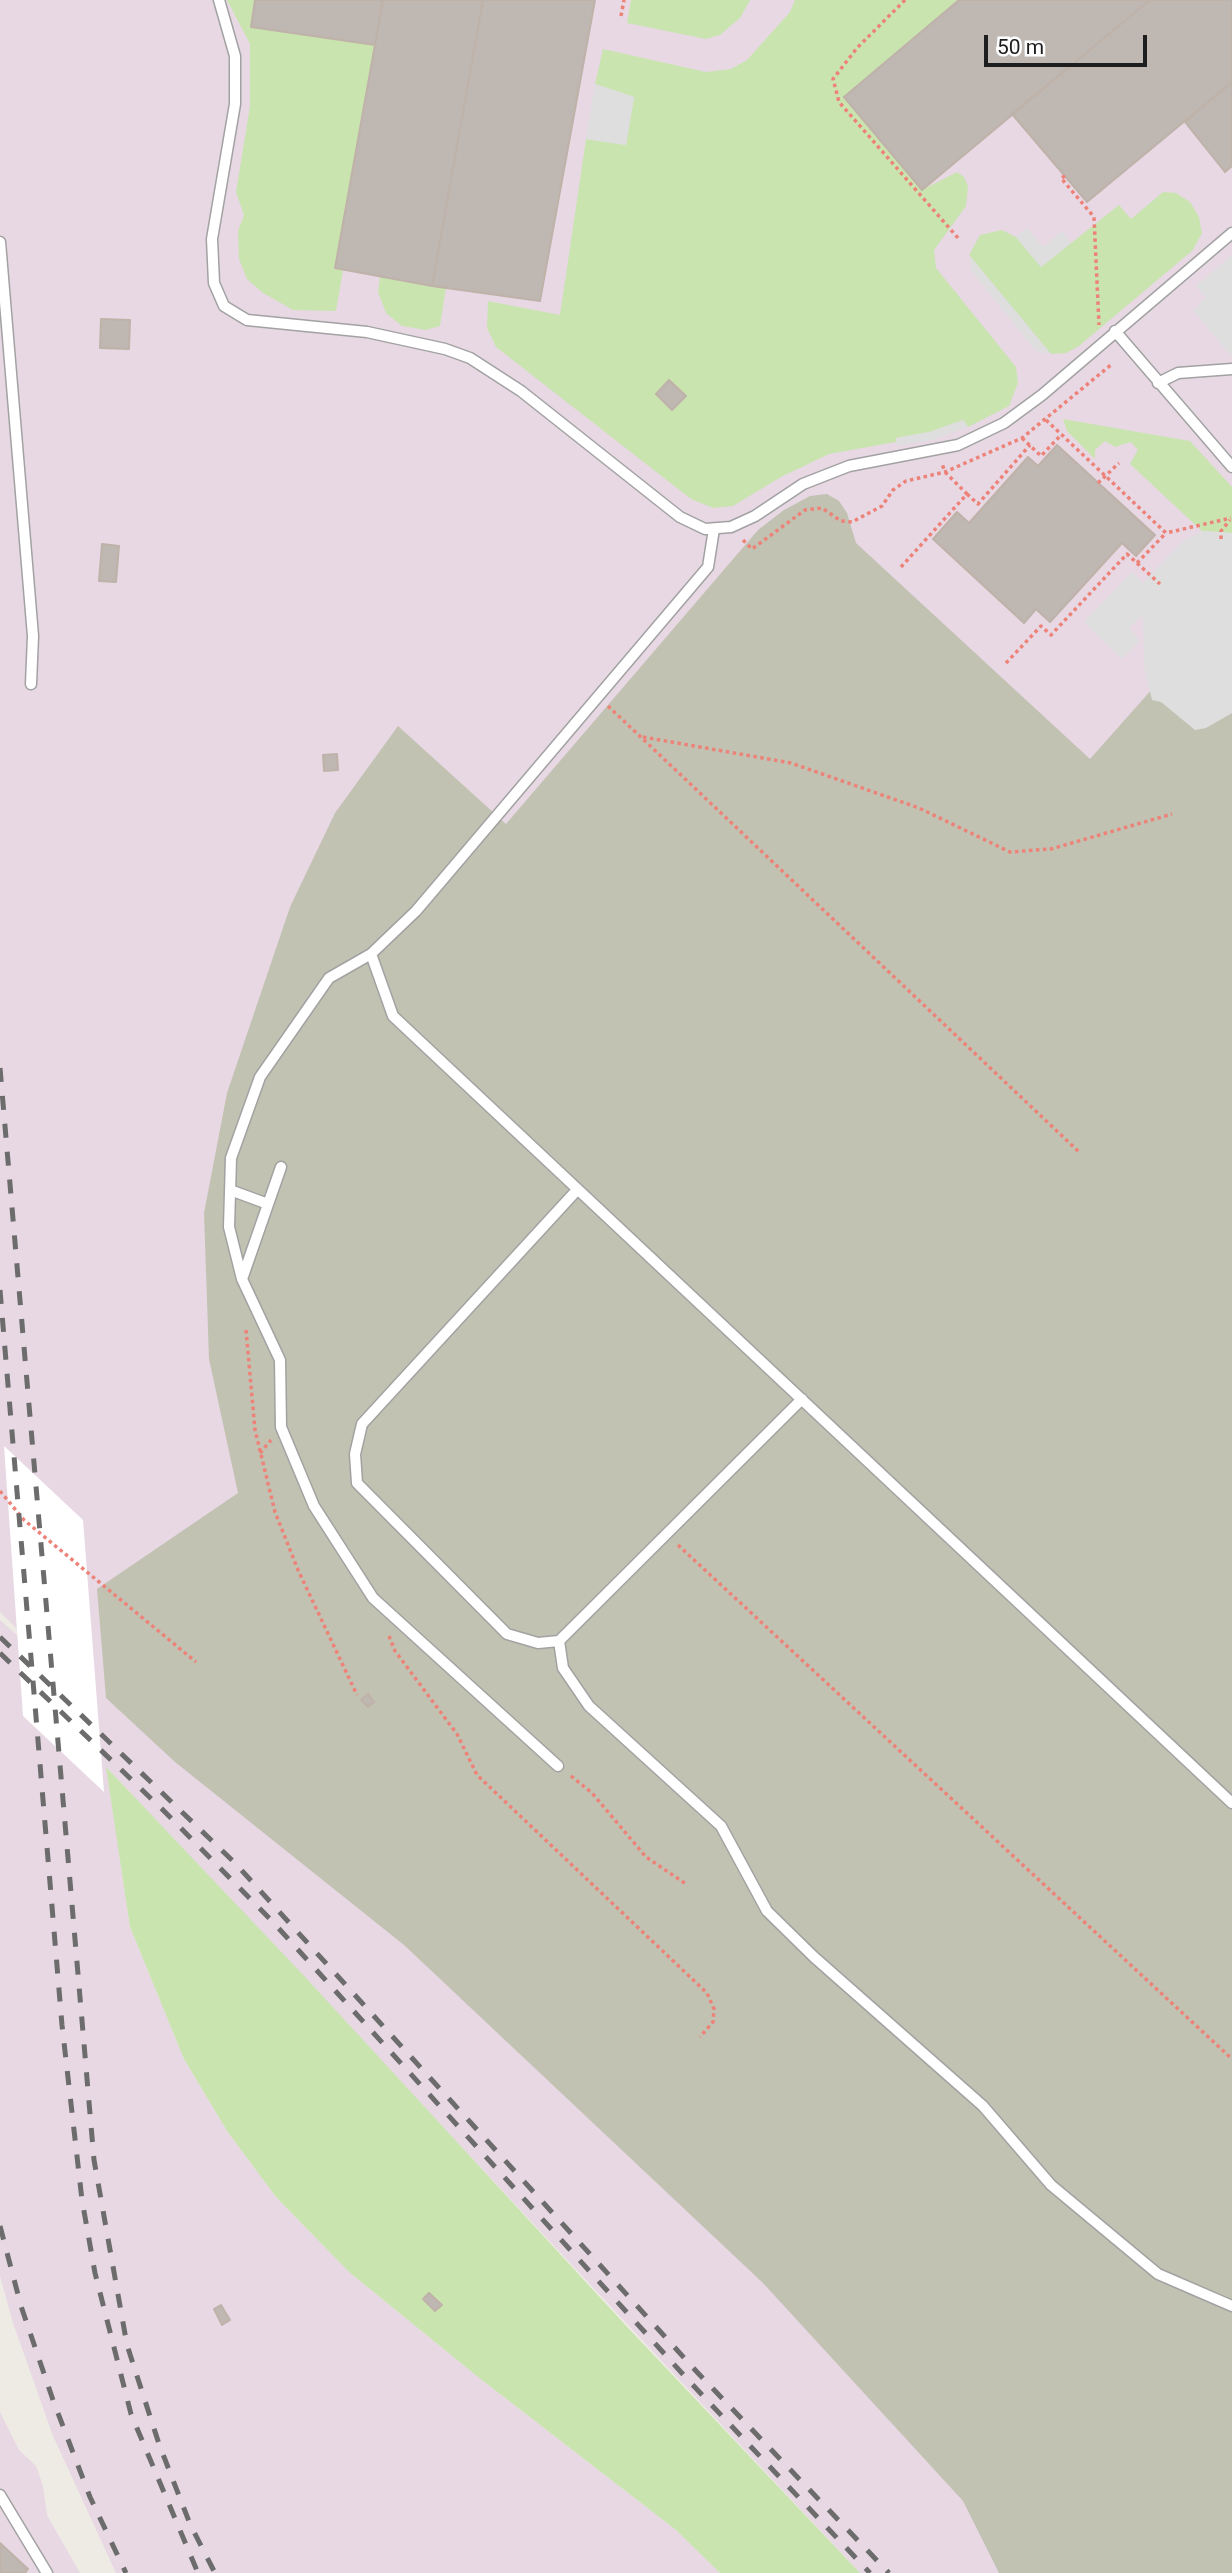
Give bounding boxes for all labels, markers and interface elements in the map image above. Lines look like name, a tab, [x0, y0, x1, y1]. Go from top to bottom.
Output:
scale bar	[987, 21, 1150, 65]
text: 50 m	[997, 35, 1044, 59]

